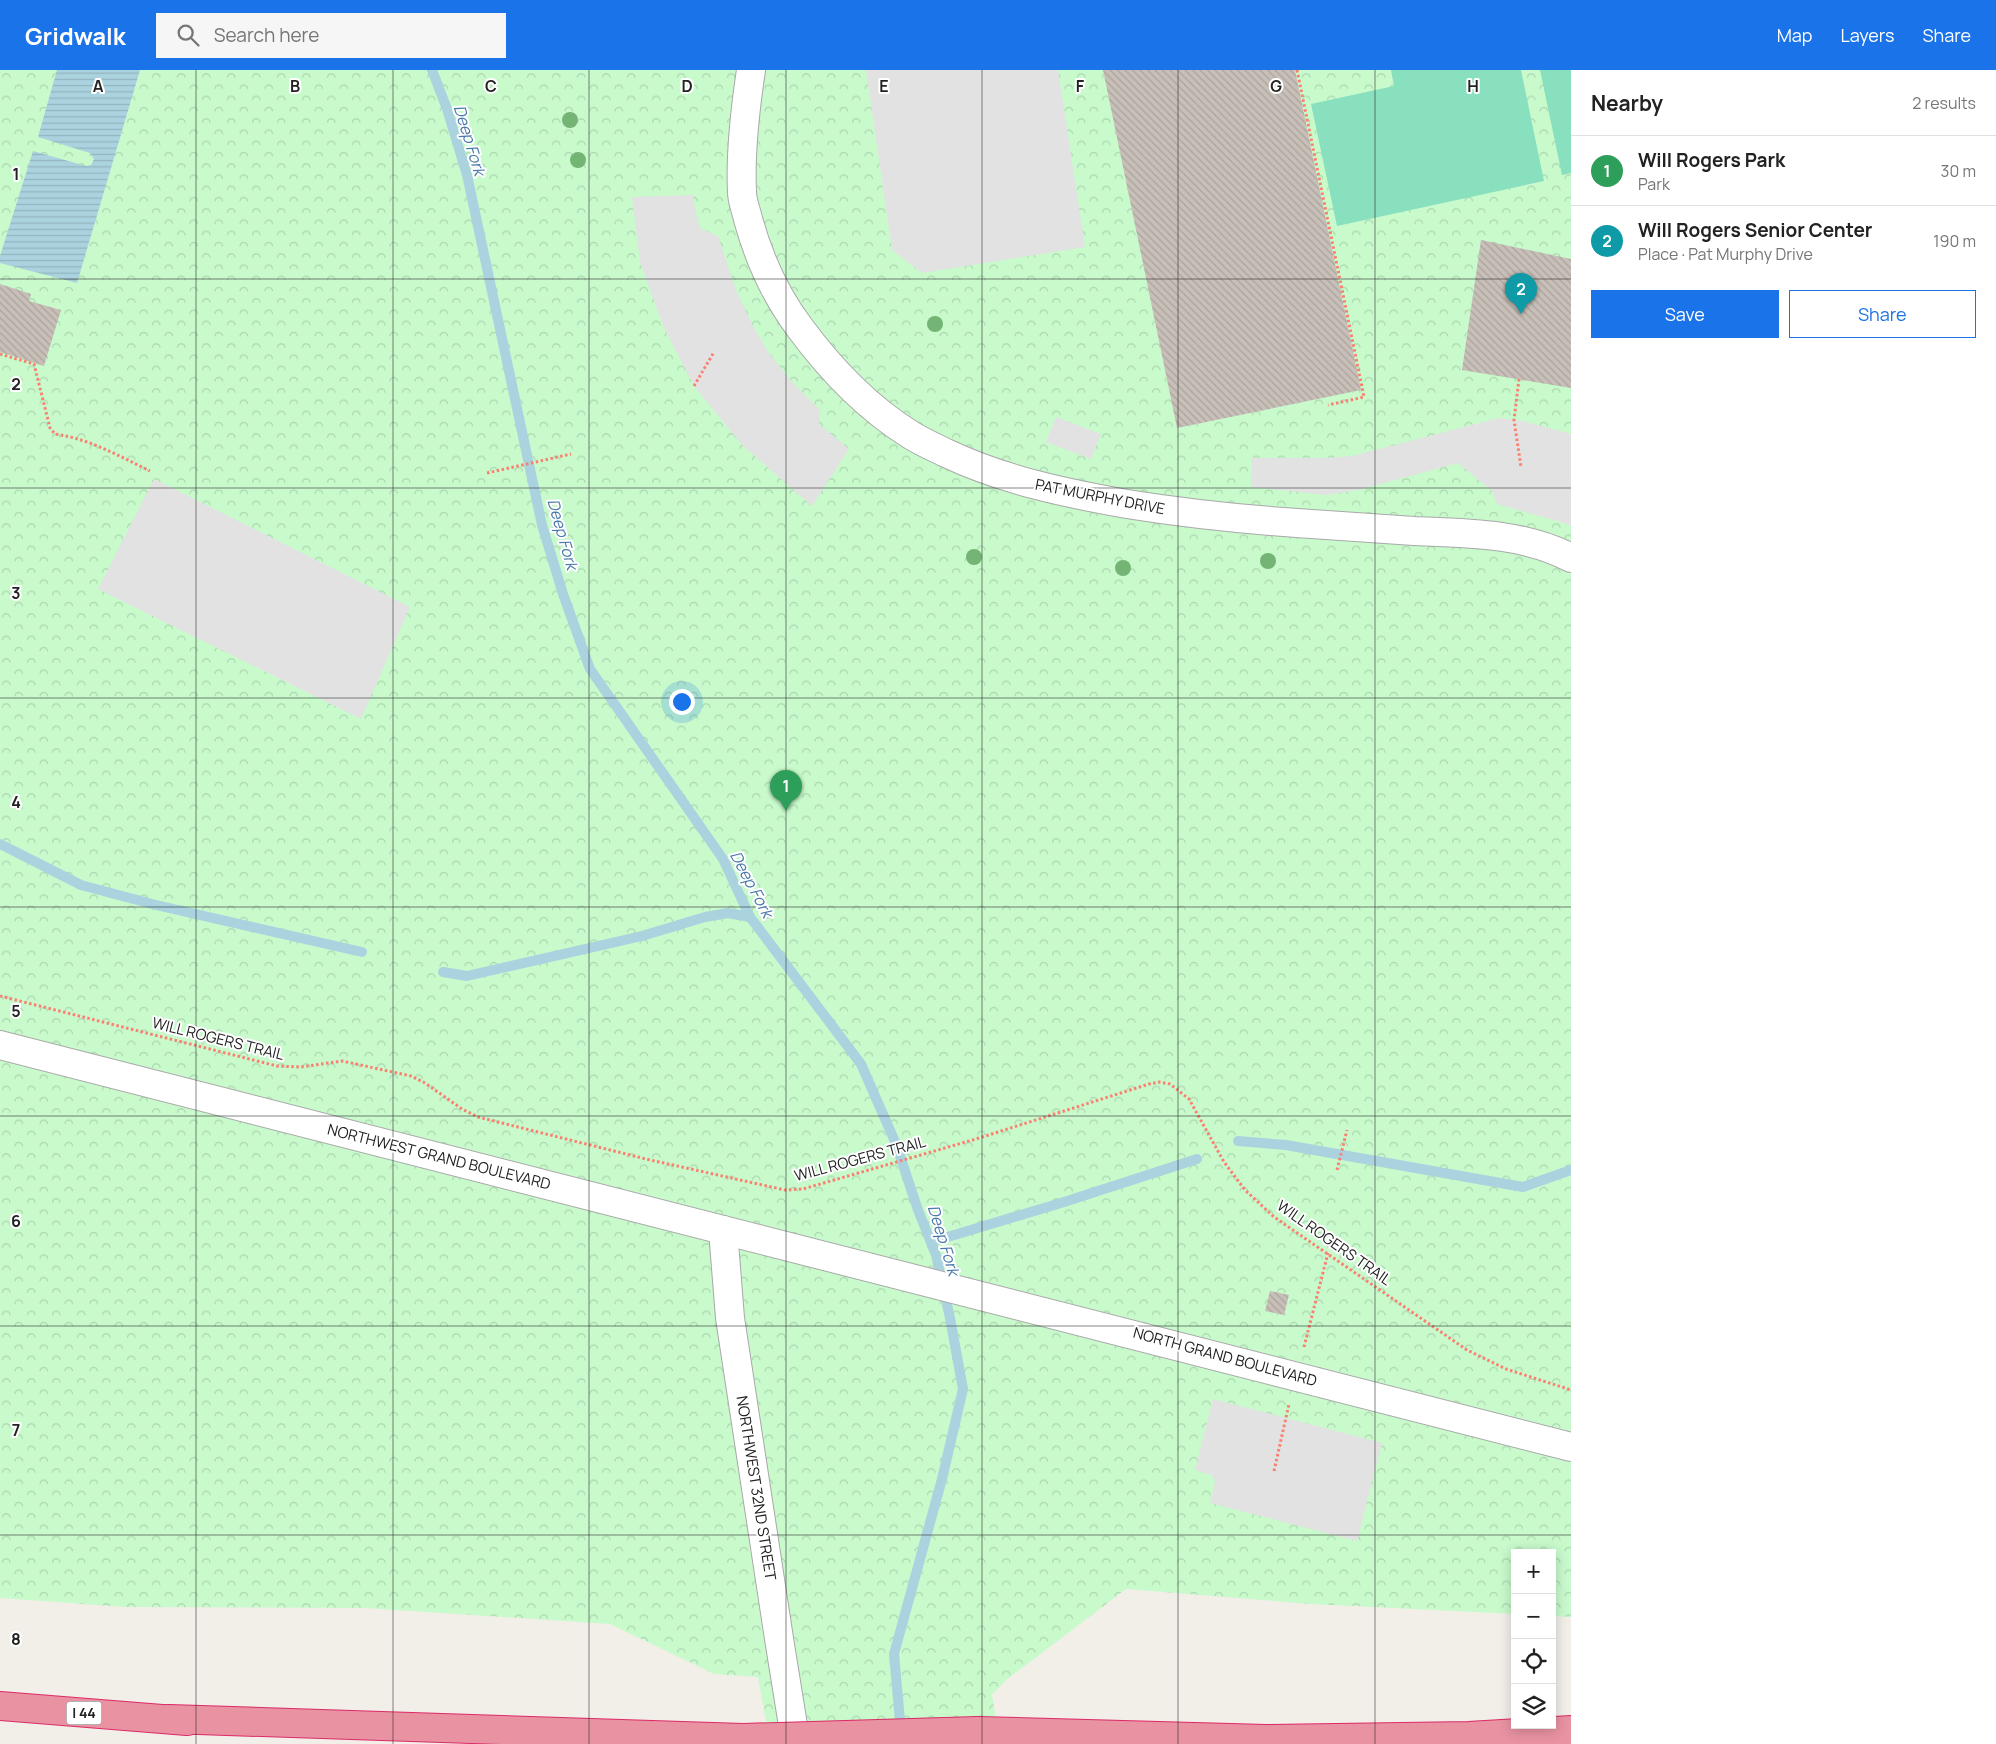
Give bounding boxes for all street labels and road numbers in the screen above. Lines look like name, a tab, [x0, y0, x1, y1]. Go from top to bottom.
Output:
street label: PAT MURPHY DRIVE	[1033, 474, 1167, 519]
street label: WILL ROGERS TRAIL	[150, 1012, 287, 1065]
street label: NORTHWEST GRAND BOULEVARD	[325, 1119, 553, 1194]
street label: WILL ROGERS TRAIL	[792, 1131, 928, 1186]
street label: WILL ROGERS TRAIL	[1273, 1195, 1396, 1290]
street label: NORTH GRAND BOULEVARD	[1131, 1322, 1319, 1391]
street label: NORTHWEST 32ND STREET	[732, 1394, 781, 1582]
road number: I 44	[66, 1702, 102, 1725]

